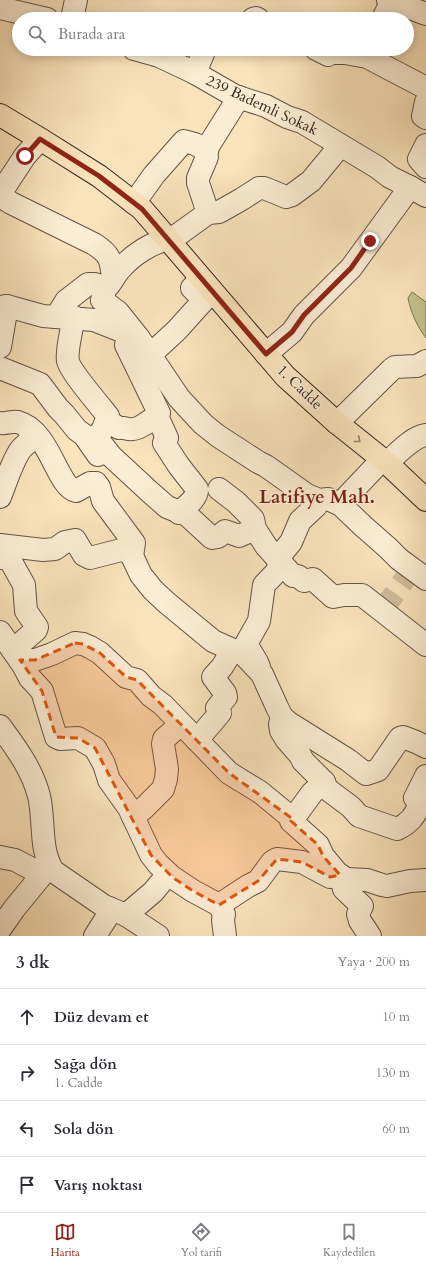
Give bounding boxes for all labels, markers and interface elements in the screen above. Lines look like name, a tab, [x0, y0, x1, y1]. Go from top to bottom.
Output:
search box	[12, 12, 414, 56]
icon: search	[26, 23, 48, 45]
text: Burada ara	[58, 24, 125, 44]
street label: 239 Bademli Sokak	[203, 70, 321, 140]
route start	[16, 147, 34, 165]
route end	[361, 232, 379, 250]
street label: 1. Cadde	[273, 360, 327, 414]
one-way arrow	[353, 435, 360, 442]
district label: Latifiye Mah.	[259, 484, 375, 510]
text: 3 dk	[16, 951, 50, 974]
text: Yaya · 200 m	[337, 953, 410, 971]
icon: ahead	[16, 1006, 38, 1028]
text: Düz devam et	[54, 1007, 149, 1027]
text: 10 m	[382, 1008, 410, 1026]
text: Sağa dön	[54, 1054, 117, 1074]
icon: right	[16, 1062, 38, 1084]
text: 130 m	[376, 1064, 410, 1082]
text: 1. Cadde	[54, 1074, 103, 1092]
icon: left	[16, 1118, 38, 1140]
text: Sola dön	[54, 1119, 114, 1139]
text: 60 m	[382, 1120, 410, 1138]
icon: arrive	[16, 1174, 38, 1196]
text: Varış noktası	[54, 1175, 143, 1195]
tab: Harita	[50, 1221, 80, 1260]
tab: Yol tarifi	[181, 1221, 222, 1260]
tab: Kaydedilen	[323, 1221, 376, 1260]

